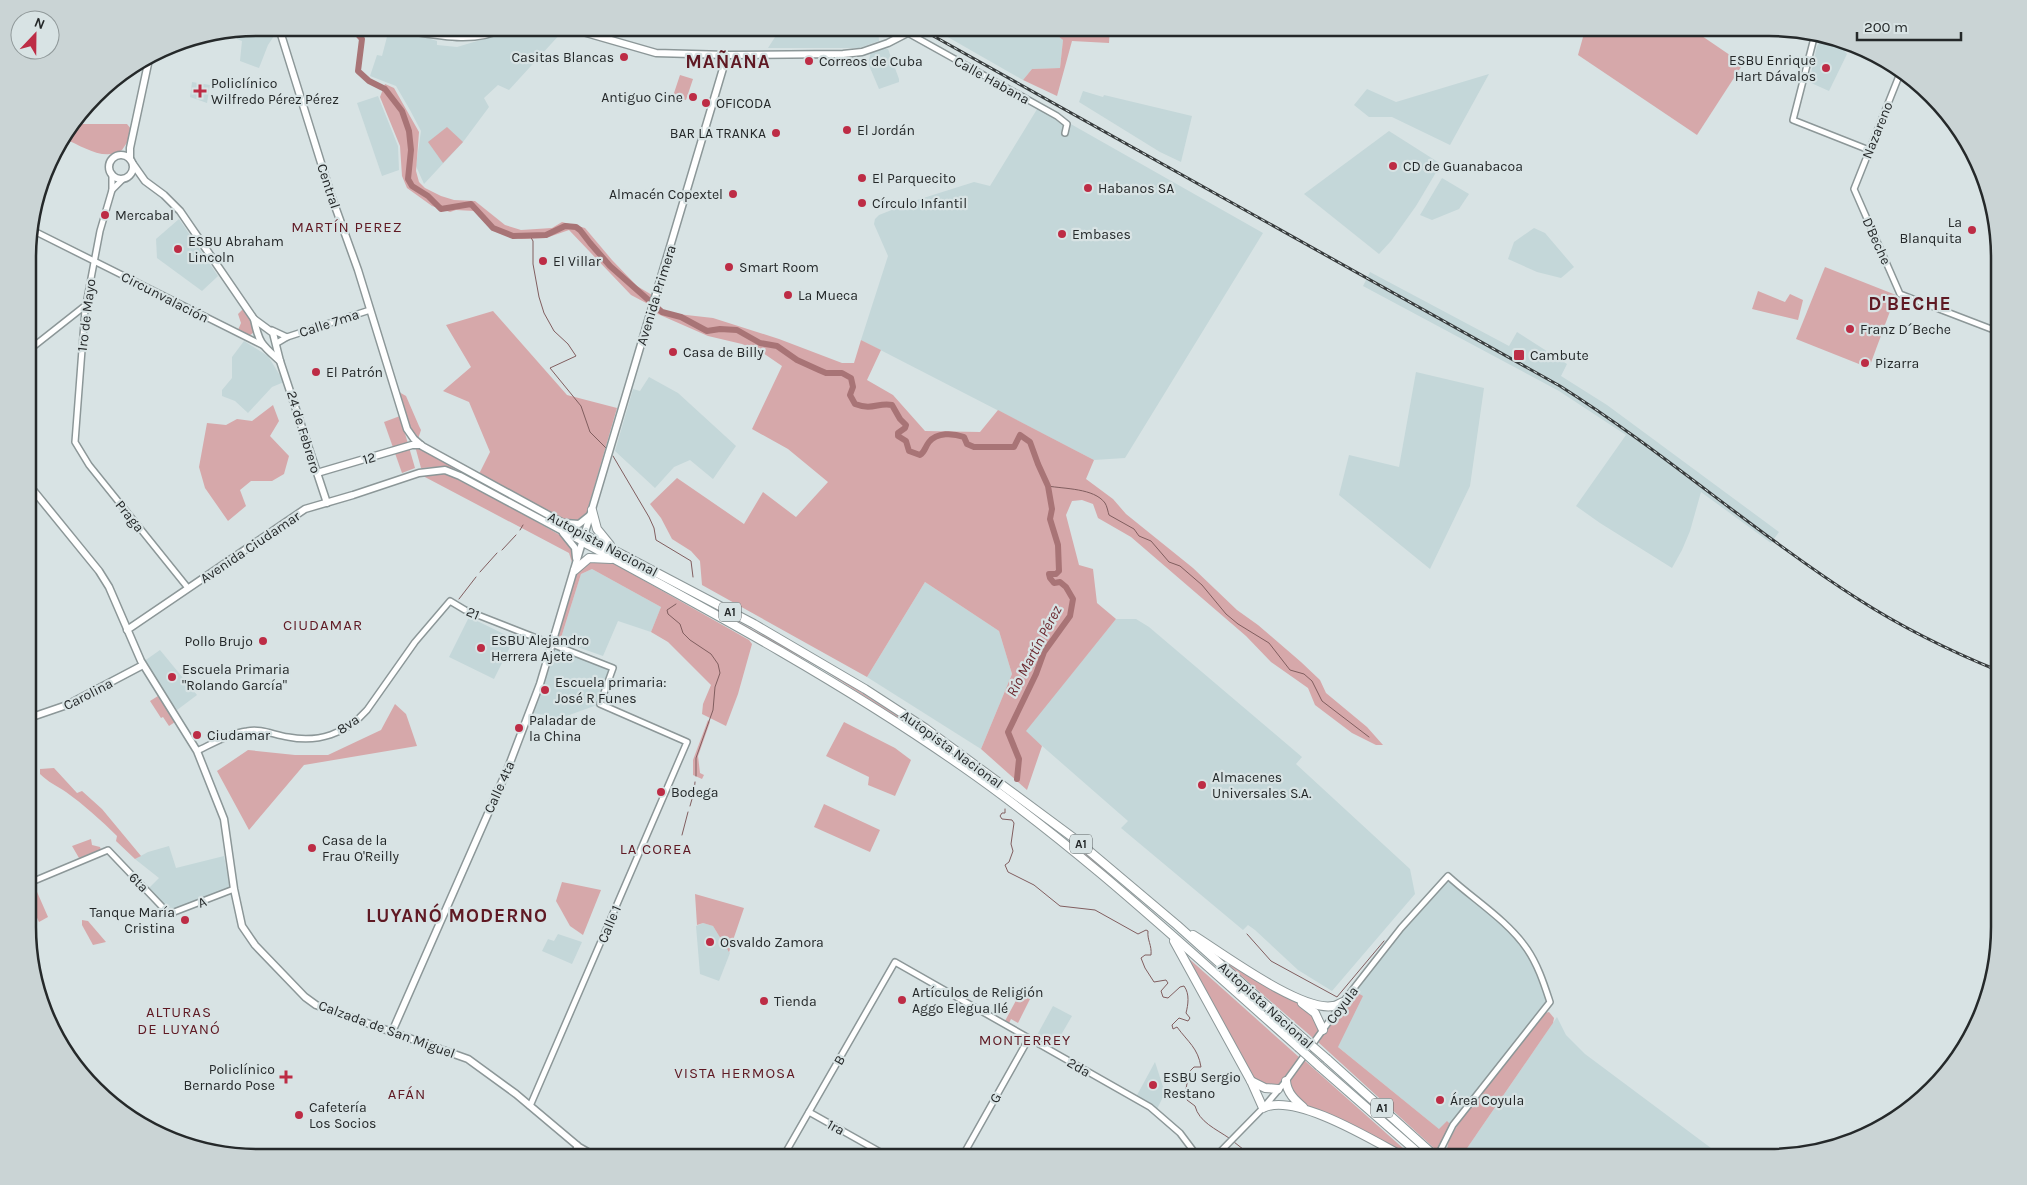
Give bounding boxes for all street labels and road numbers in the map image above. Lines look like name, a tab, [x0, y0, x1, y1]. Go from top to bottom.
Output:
street label: Calle Habana	[951, 53, 1033, 108]
street label: Nazareno	[1858, 99, 1897, 161]
street label: Central	[313, 162, 344, 211]
street label: D'Beche	[1859, 215, 1894, 267]
street label: Avenida Primera	[633, 243, 680, 347]
street label: Circunvalación	[118, 268, 211, 327]
street label: 1ro de Mayo	[74, 278, 99, 352]
street label: Calle 7ma	[297, 306, 361, 341]
street label: 24 de Febrero	[283, 389, 324, 475]
street label: 12	[361, 449, 378, 468]
street label: Praga	[112, 497, 148, 536]
street label: Avenida Ciudamar	[197, 507, 304, 587]
street label: Autopista Nacional	[545, 508, 661, 581]
road number: A1	[719, 602, 741, 622]
street label: 21	[464, 603, 482, 624]
street label: Carolina	[61, 675, 116, 714]
street label: Autopista Nacional	[897, 707, 1006, 792]
street label: 8va	[334, 711, 363, 738]
street label: Calle 4ta	[480, 758, 518, 816]
road number: A1	[1070, 834, 1092, 854]
street label: 6ta	[125, 869, 152, 896]
street label: A	[195, 893, 209, 912]
street label: Calle 1	[594, 903, 625, 946]
street label: Autopista Nacional	[1215, 958, 1317, 1052]
street label: Coyula	[1323, 983, 1362, 1028]
street label: Calzada de San Miguel	[316, 997, 457, 1062]
street label: B	[830, 1052, 849, 1068]
street label: 2da	[1064, 1054, 1093, 1081]
street label: G	[986, 1090, 1005, 1106]
road number: A1	[1371, 1098, 1393, 1118]
street label: 1ra	[824, 1116, 847, 1139]

